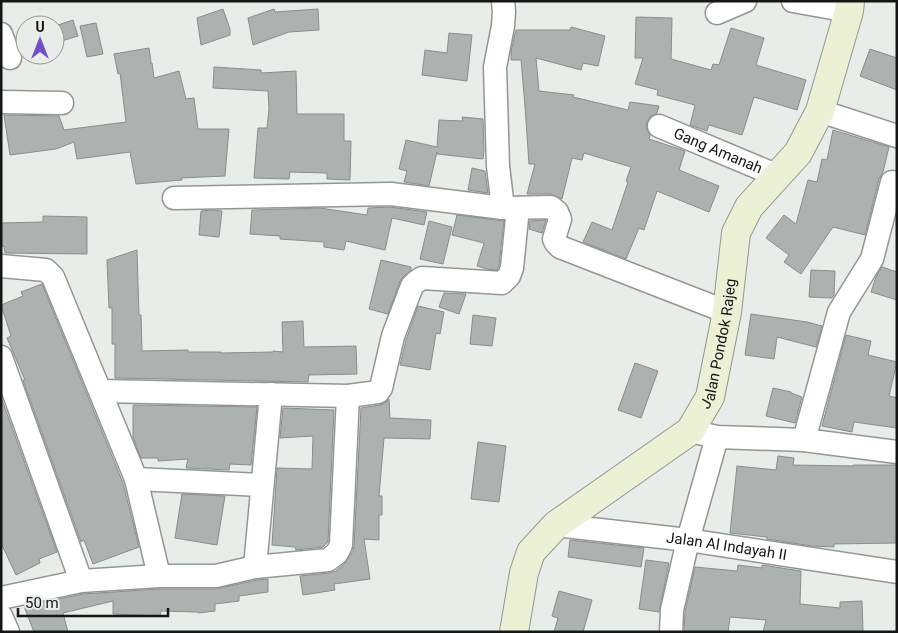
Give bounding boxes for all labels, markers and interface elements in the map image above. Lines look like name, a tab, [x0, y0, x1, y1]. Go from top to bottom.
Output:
north arrow	[15, 15, 65, 65]
text: U	[35, 19, 45, 35]
street label: Gang Amanah	[671, 124, 765, 177]
street label: Jalan Pondok Rajeg	[696, 278, 740, 412]
street label: Jalan Al Indayah II	[665, 529, 788, 564]
scale bar	[18, 586, 168, 618]
text: 50 m	[25, 594, 59, 612]

